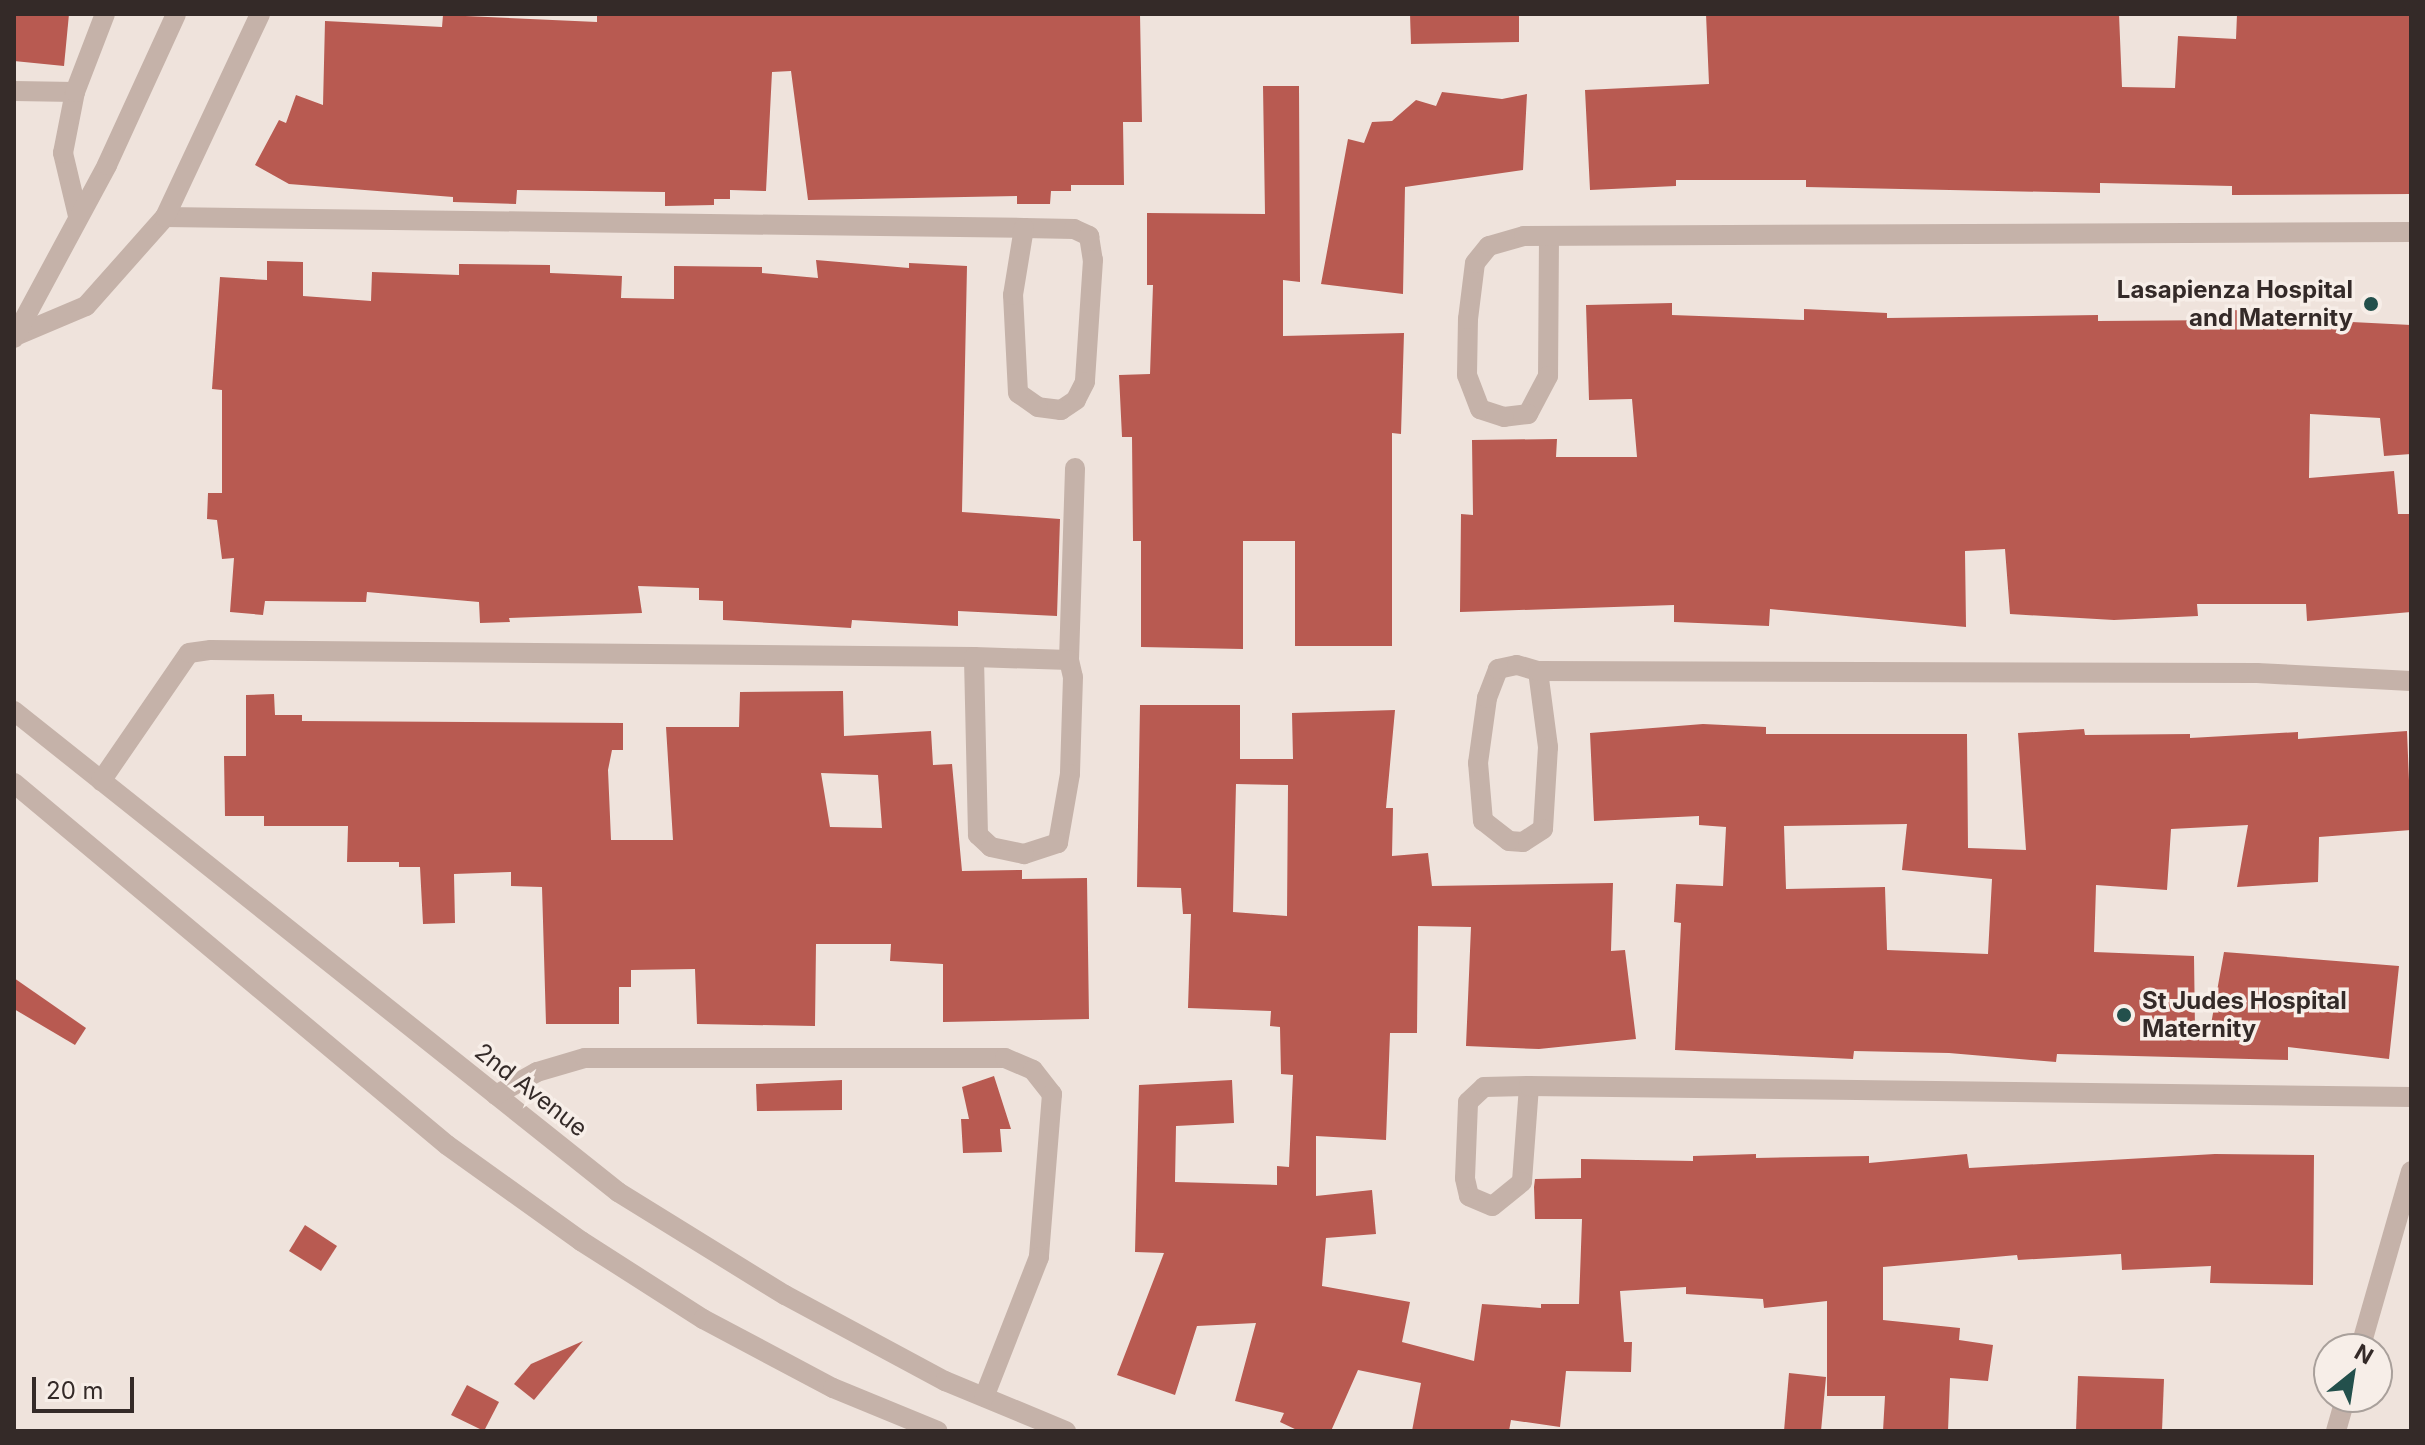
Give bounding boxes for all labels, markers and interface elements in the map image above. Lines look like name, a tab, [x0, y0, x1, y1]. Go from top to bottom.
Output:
place label: Lasapienza Hospital and Maternity	[2117, 276, 2353, 332]
marker: Lasapienza Hospital and Maternity	[2360, 293, 2382, 315]
place label: St Judes Hospital Maternity	[2142, 987, 2347, 1043]
marker: St Judes Hospital Maternity	[2113, 1004, 2135, 1026]
street label: 2nd Avenue	[469, 1037, 593, 1143]
north arrow	[2313, 1333, 2393, 1413]
text: N	[2350, 1338, 2378, 1369]
scale bar	[36, 1361, 138, 1411]
text: 20 m	[46, 1376, 104, 1405]

